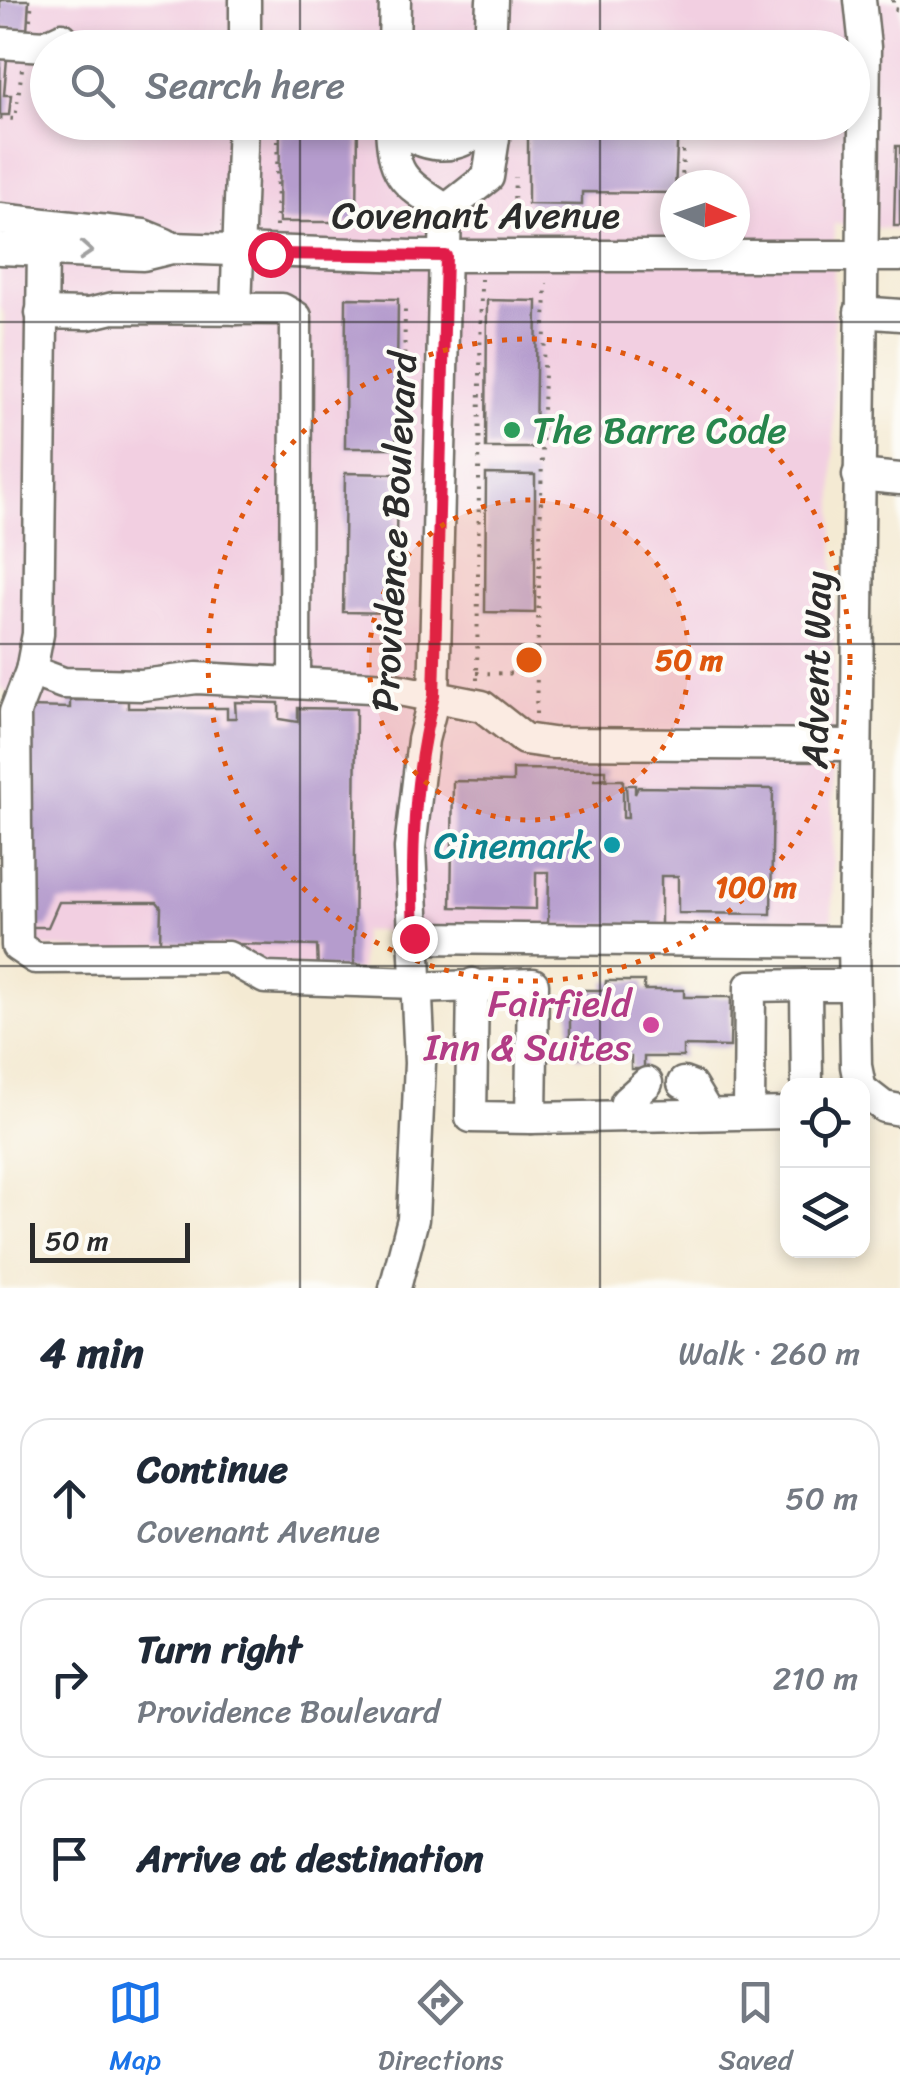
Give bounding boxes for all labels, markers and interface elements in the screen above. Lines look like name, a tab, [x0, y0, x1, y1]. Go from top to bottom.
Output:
search box	[30, 30, 870, 140]
text: Search here	[145, 52, 345, 119]
icon: search	[65, 58, 120, 113]
north arrow	[660, 170, 750, 260]
street label: Covenant Avenue	[332, 182, 620, 249]
route start	[248, 232, 294, 278]
one-way arrow	[79, 240, 95, 261]
street label: Providence Boulevard	[352, 348, 438, 713]
place label: The Barre Code	[532, 397, 787, 464]
marker: The Barre Code	[501, 419, 523, 441]
street label: Advent Way	[781, 570, 852, 770]
text: 50 m	[655, 633, 723, 687]
centre of rings	[511, 642, 547, 678]
place label: Cinemark	[434, 812, 593, 879]
marker: Cinemark	[601, 834, 623, 856]
text: 100 m	[715, 860, 797, 914]
route end	[392, 916, 438, 962]
place label: Fairfield Inn & Suites	[423, 970, 634, 1081]
marker: Fairfield Inn & Suites	[640, 1014, 662, 1036]
map controls	[780, 1078, 870, 1258]
button: locate	[780, 1078, 870, 1168]
button: layers	[780, 1168, 870, 1258]
text: 50 m	[45, 1216, 109, 1265]
scale bar	[30, 1218, 190, 1262]
text: 4 min	[40, 1316, 144, 1390]
text: Walk · 260 m	[678, 1325, 860, 1382]
text: Continue	[137, 1436, 288, 1503]
text: 50 m	[785, 1470, 858, 1527]
icon: ahead	[42, 1471, 97, 1526]
text: Covenant Avenue	[137, 1503, 380, 1560]
text: Turn right	[137, 1616, 302, 1683]
text: 210 m	[773, 1650, 858, 1707]
icon: right	[42, 1651, 97, 1706]
text: Providence Boulevard	[137, 1683, 440, 1740]
text: Arrive at destination	[137, 1825, 484, 1892]
icon: arrive	[42, 1831, 97, 1886]
tab: Map	[108, 1975, 163, 2084]
tab: Directions	[378, 1975, 503, 2084]
tab: Saved	[719, 1975, 792, 2084]

